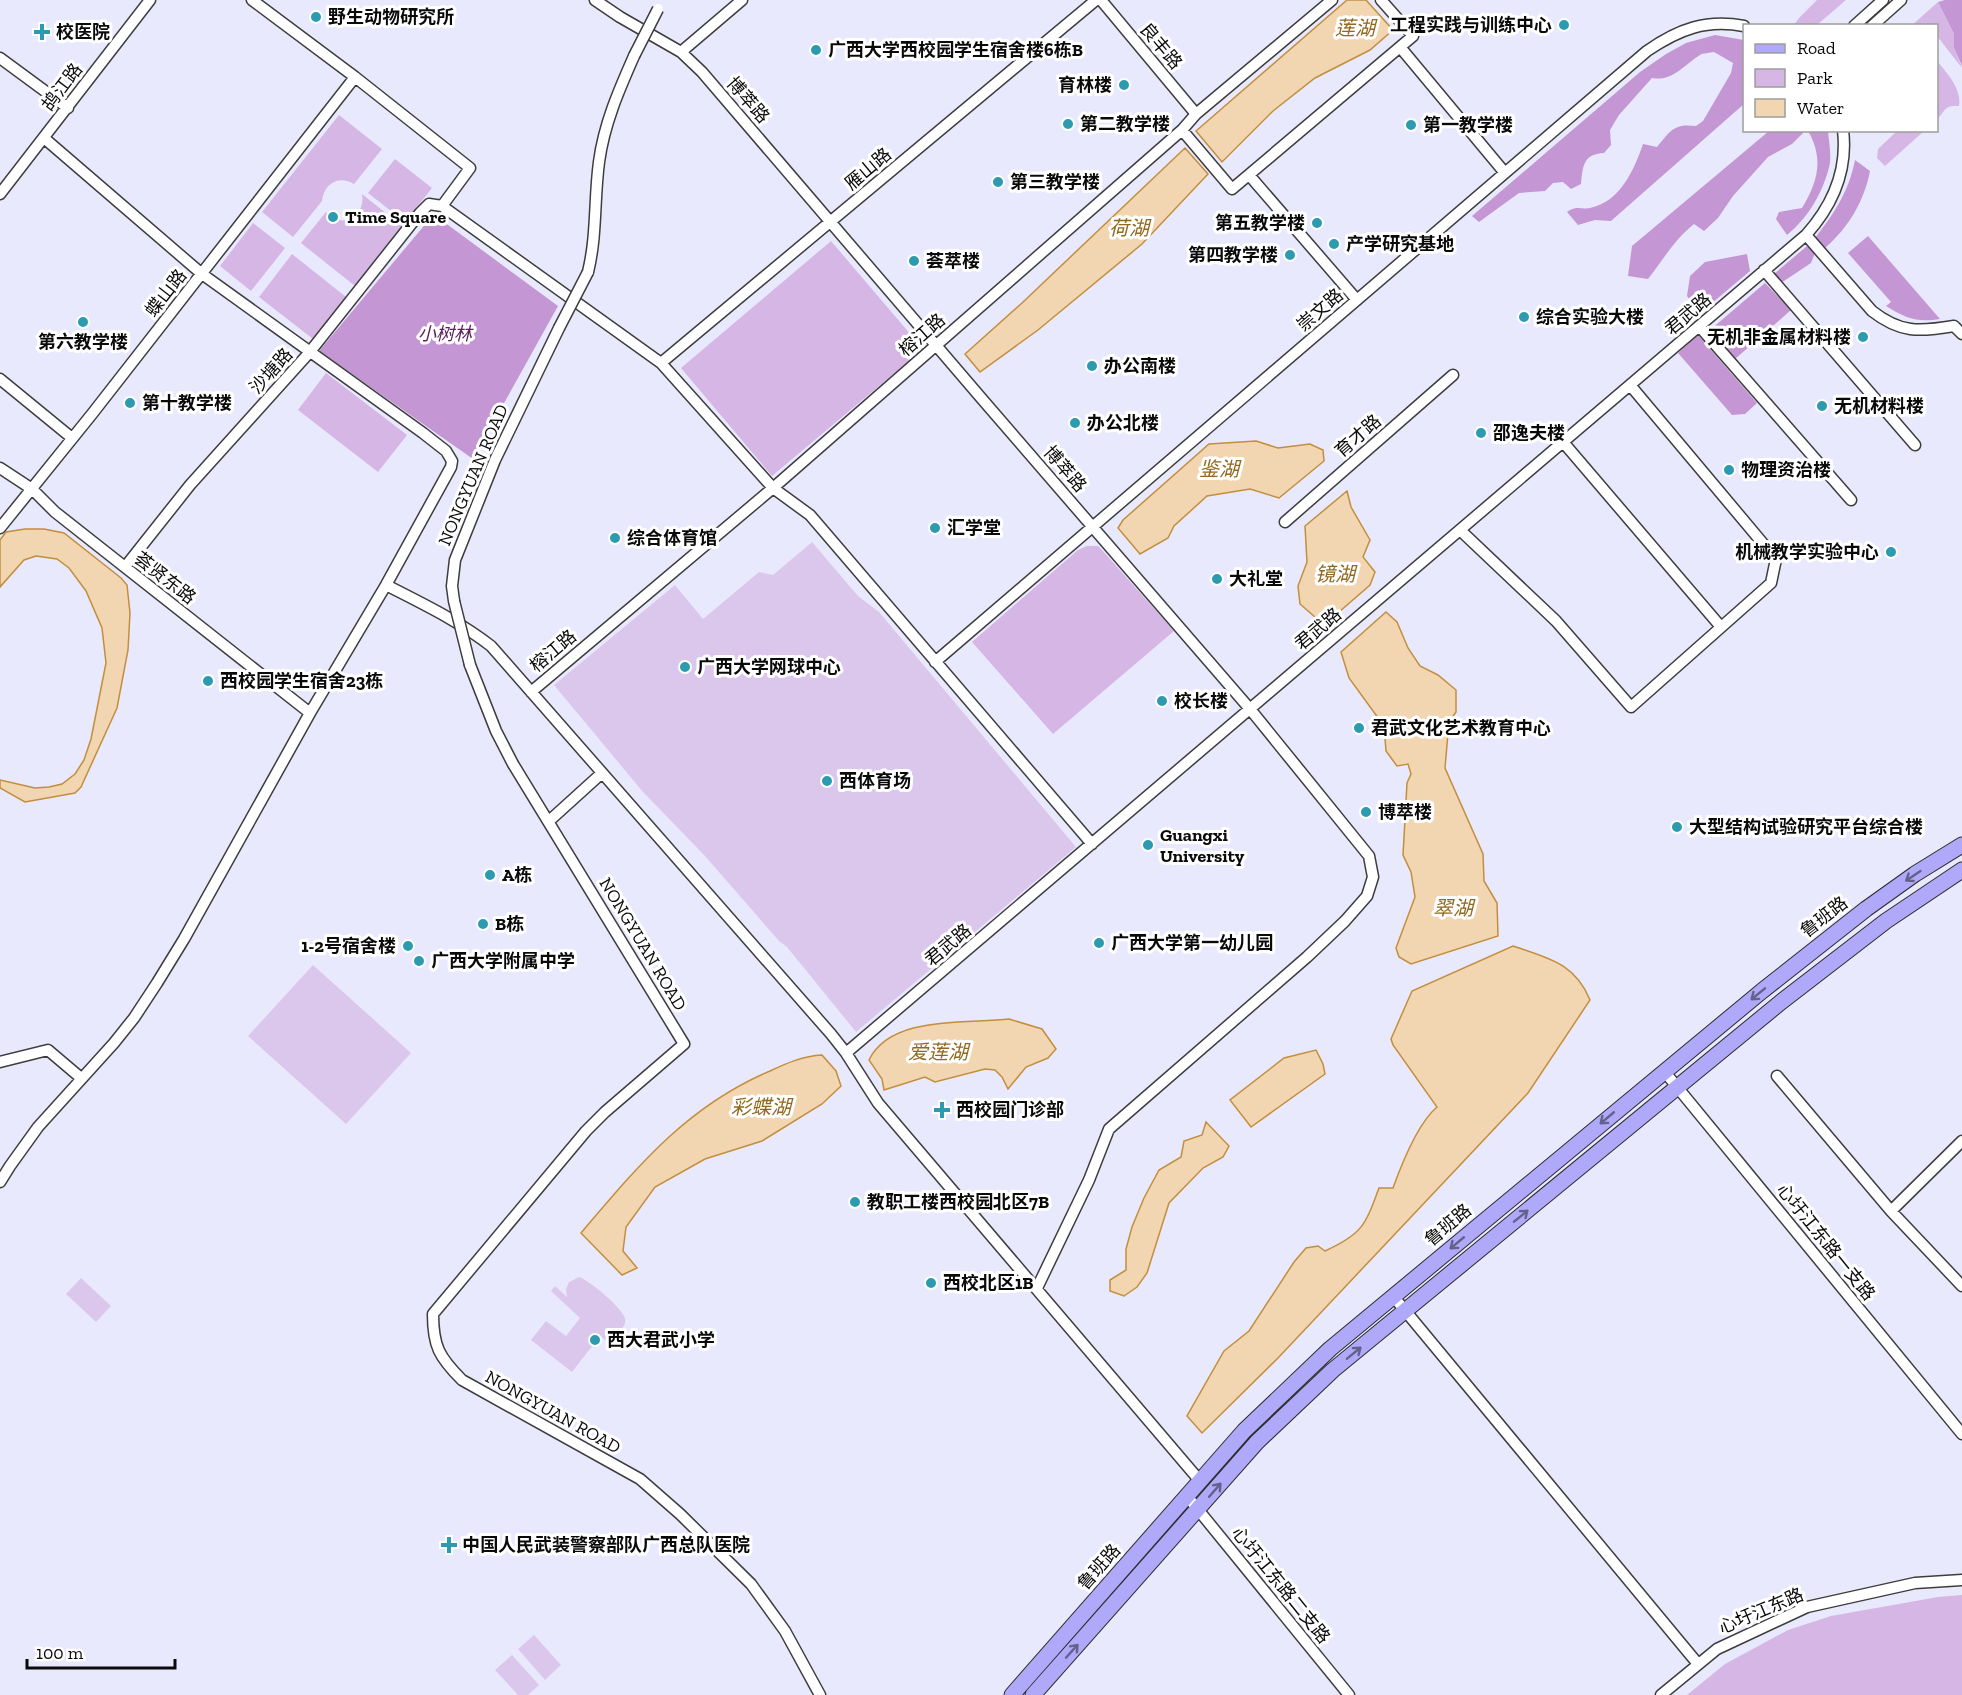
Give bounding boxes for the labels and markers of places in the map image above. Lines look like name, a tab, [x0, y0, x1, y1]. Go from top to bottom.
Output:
place label: 野生动物研究所	[328, 6, 454, 28]
marker: 野生动物研究所	[309, 10, 323, 24]
place label: 工程实践与训练中心	[1390, 14, 1552, 36]
marker: 工程实践与训练中心	[1557, 18, 1571, 32]
place label: 校医院	[56, 21, 110, 43]
marker: 校医院	[33, 23, 51, 41]
place label: 广西大学西校园学生宿舍楼6栋B	[828, 39, 1083, 61]
marker: 广西大学西校园学生宿舍楼6栋B	[809, 43, 823, 57]
place label: 育林楼	[1058, 74, 1112, 96]
marker: 育林楼	[1117, 78, 1131, 92]
place label: 第二教学楼	[1080, 113, 1170, 135]
place label: 第一教学楼	[1423, 114, 1513, 136]
marker: 第二教学楼	[1061, 117, 1075, 131]
marker: 第一教学楼	[1404, 118, 1418, 132]
place label: 第三教学楼	[1010, 171, 1100, 193]
marker: 第三教学楼	[991, 175, 1005, 189]
place label: Time Square	[345, 206, 446, 228]
marker: Time Square	[326, 210, 340, 224]
place label: 第五教学楼	[1215, 212, 1305, 234]
marker: 第五教学楼	[1310, 216, 1324, 230]
place label: 产学研究基地	[1346, 233, 1454, 255]
marker: 产学研究基地	[1327, 237, 1341, 251]
place label: 第四教学楼	[1188, 244, 1278, 266]
marker: 第四教学楼	[1283, 248, 1297, 262]
place label: 荟萃楼	[926, 250, 980, 272]
marker: 荟萃楼	[907, 254, 921, 268]
place label: 综合实验大楼	[1536, 306, 1644, 328]
marker: 综合实验大楼	[1517, 310, 1531, 324]
marker: 第六教学楼	[76, 315, 90, 329]
place label: 无机非金属材料楼	[1707, 326, 1851, 348]
marker: 无机非金属材料楼	[1856, 330, 1870, 344]
place label: 第六教学楼	[38, 331, 128, 353]
place label: 办公南楼	[1104, 355, 1176, 377]
marker: 办公南楼	[1085, 359, 1099, 373]
place label: 第十教学楼	[142, 392, 232, 414]
place label: 无机材料楼	[1834, 395, 1924, 417]
marker: 第十教学楼	[123, 396, 137, 410]
marker: 无机材料楼	[1815, 399, 1829, 413]
place label: 办公北楼	[1087, 412, 1159, 434]
marker: 办公北楼	[1068, 416, 1082, 430]
place label: 邵逸夫楼	[1493, 422, 1565, 444]
marker: 邵逸夫楼	[1474, 426, 1488, 440]
place label: 物理资治楼	[1741, 459, 1831, 481]
marker: 物理资治楼	[1722, 463, 1736, 477]
place label: 汇学堂	[947, 517, 1001, 539]
marker: 汇学堂	[928, 521, 942, 535]
place label: 综合体育馆	[627, 527, 717, 549]
marker: 综合体育馆	[608, 531, 622, 545]
place label: 机械教学实验中心	[1735, 541, 1879, 563]
marker: 机械教学实验中心	[1884, 545, 1898, 559]
place label: 大礼堂	[1229, 568, 1283, 590]
marker: 大礼堂	[1210, 572, 1224, 586]
place label: 广西大学网球中心	[697, 656, 841, 678]
marker: 广西大学网球中心	[678, 660, 692, 674]
place label: 西校园学生宿舍23栋	[220, 670, 383, 692]
marker: 西校园学生宿舍23栋	[201, 674, 215, 688]
place label: 校长楼	[1174, 690, 1228, 712]
marker: 校长楼	[1155, 694, 1169, 708]
place label: 君武文化艺术教育中心	[1371, 717, 1551, 739]
marker: 君武文化艺术教育中心	[1352, 721, 1366, 735]
place label: 西体育场	[839, 770, 911, 792]
marker: 西体育场	[820, 774, 834, 788]
place label: 博萃楼	[1378, 801, 1432, 823]
marker: 博萃楼	[1359, 805, 1373, 819]
place label: 大型结构试验研究平台综合楼	[1689, 816, 1923, 838]
marker: 大型结构试验研究平台综合楼	[1670, 820, 1684, 834]
place label: Guangxi University	[1160, 824, 1245, 867]
marker: Guangxi University	[1141, 838, 1155, 852]
place label: A栋	[502, 864, 532, 886]
marker: A栋	[483, 868, 497, 882]
place label: B栋	[495, 913, 524, 935]
marker: B栋	[476, 917, 490, 931]
place label: 广西大学第一幼儿园	[1111, 932, 1273, 954]
place label: 1-2号宿舍楼	[301, 935, 396, 957]
marker: 广西大学第一幼儿园	[1092, 936, 1106, 950]
marker: 1-2号宿舍楼	[401, 939, 415, 953]
place label: 广西大学附属中学	[431, 950, 575, 972]
marker: 广西大学附属中学	[412, 954, 426, 968]
place label: 西校园门诊部	[956, 1099, 1064, 1121]
marker: 西校园门诊部	[933, 1101, 951, 1119]
place label: 教职工楼西校园北区7B	[867, 1191, 1049, 1213]
marker: 教职工楼西校园北区7B	[848, 1195, 862, 1209]
place label: 西校北区1B	[943, 1272, 1033, 1294]
marker: 西校北区1B	[924, 1276, 938, 1290]
place label: 西大君武小学	[607, 1329, 715, 1351]
marker: 西大君武小学	[588, 1333, 602, 1347]
place label: 中国人民武装警察部队广西总队医院	[462, 1534, 750, 1556]
marker: 中国人民武装警察部队广西总队医院	[440, 1536, 458, 1554]

